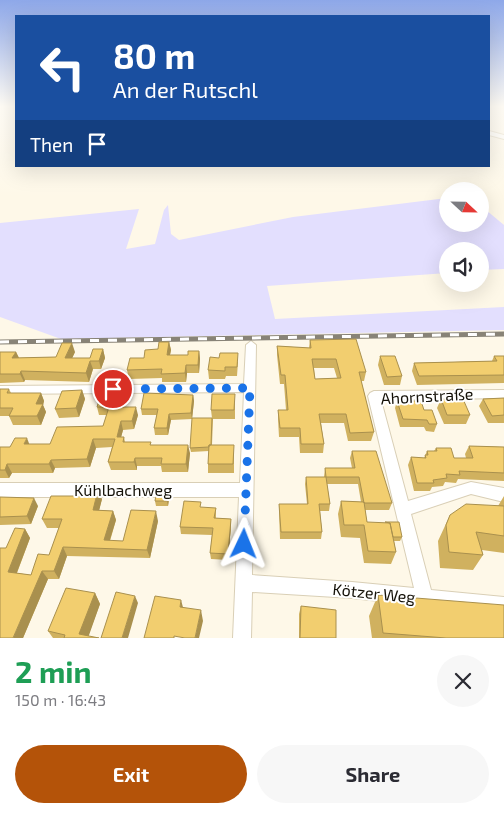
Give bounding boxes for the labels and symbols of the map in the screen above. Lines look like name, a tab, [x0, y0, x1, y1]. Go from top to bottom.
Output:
north arrow	[439, 182, 489, 232]
pin	[92, 368, 134, 410]
street label: Ahornstraße	[380, 384, 474, 407]
street label: Kühlbachweg	[74, 480, 172, 499]
position arrow	[217, 517, 269, 569]
street label: Kötzer Weg	[332, 579, 416, 606]

